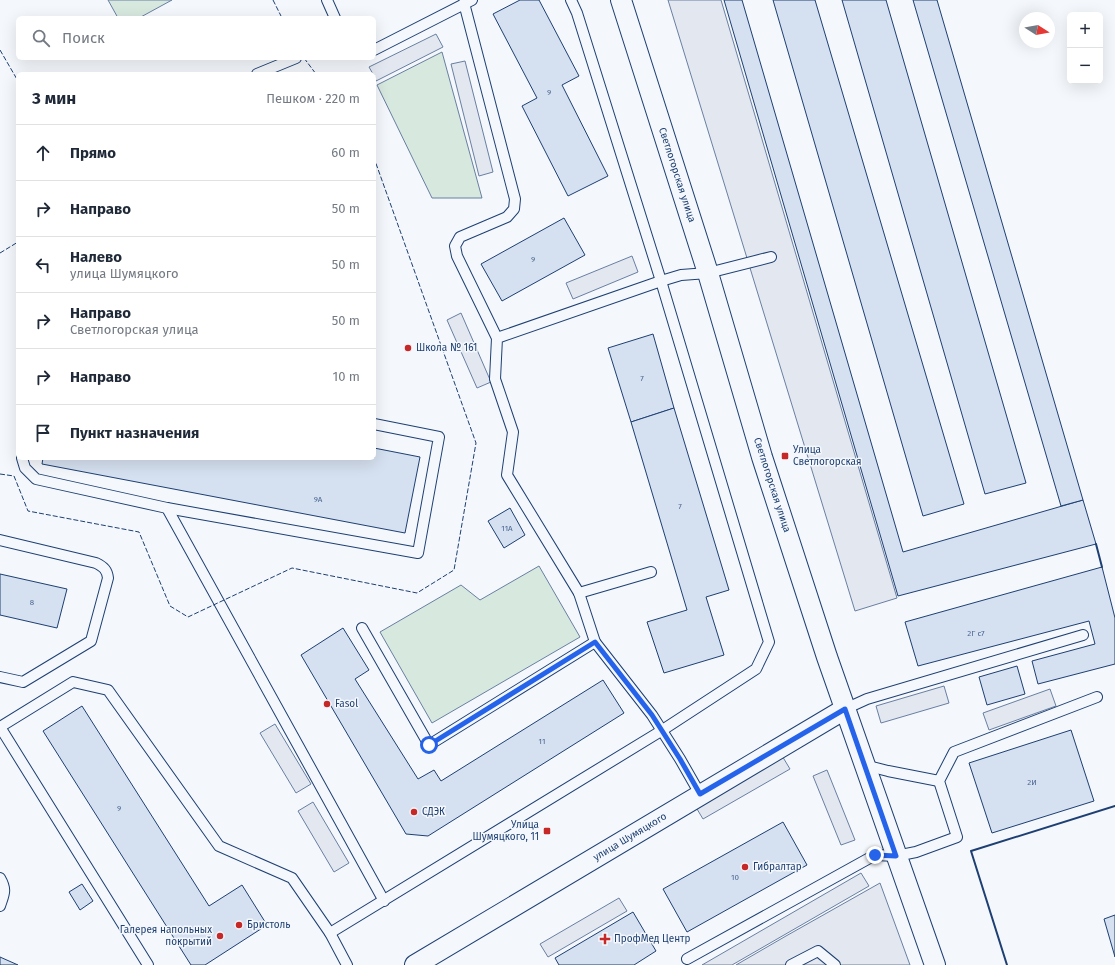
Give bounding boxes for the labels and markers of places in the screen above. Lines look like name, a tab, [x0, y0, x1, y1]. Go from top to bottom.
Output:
place label: Школа № 161	[416, 342, 477, 354]
marker: Школа № 161	[403, 343, 413, 353]
place label: Улица Светлогорская	[793, 444, 861, 468]
marker: Улица Светлогорская	[780, 451, 790, 461]
place label: Fasol	[335, 698, 358, 710]
marker: Fasol	[322, 699, 332, 709]
place label: СДЭК	[422, 806, 445, 818]
marker: СДЭК	[409, 807, 419, 817]
place label: Улица Шумяцкого, 11	[473, 819, 539, 843]
marker: Улица Шумяцкого, 11	[542, 826, 552, 836]
place label: Гибралтар	[753, 861, 802, 873]
marker: Гибралтар	[740, 862, 750, 872]
place label: Бристоль	[247, 919, 290, 931]
marker: Бристоль	[234, 920, 244, 930]
place label: Галерея напольных покрытий	[120, 924, 212, 948]
marker: Галерея напольных покрытий	[215, 931, 225, 941]
marker: ПрофМед Центр	[599, 933, 611, 945]
place label: ПрофМед Центр	[614, 933, 691, 945]

